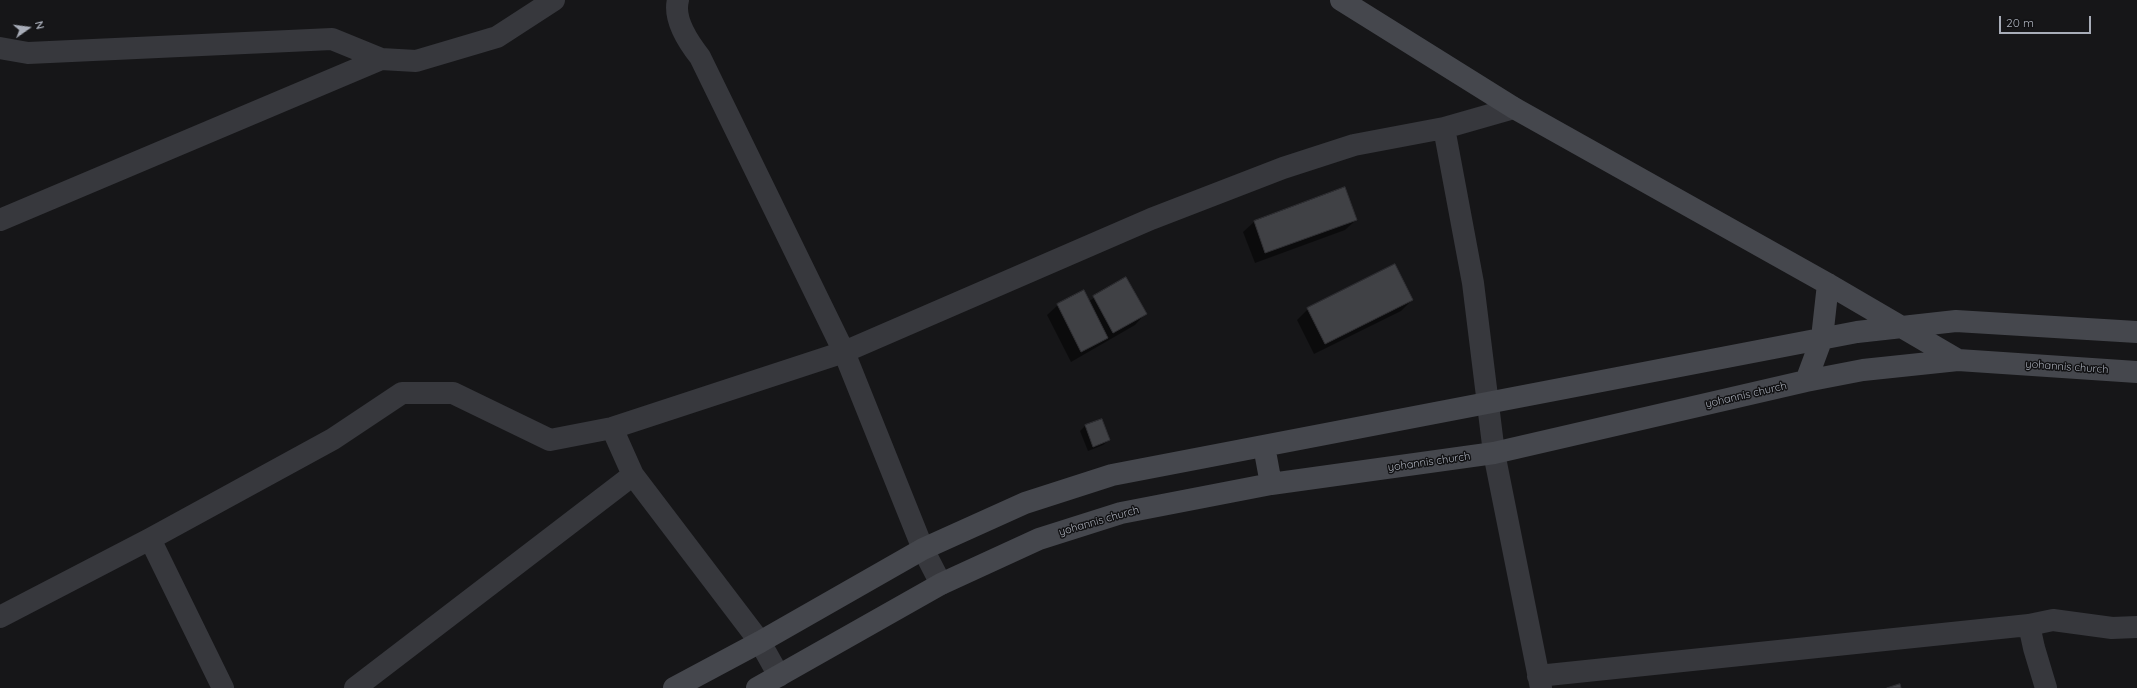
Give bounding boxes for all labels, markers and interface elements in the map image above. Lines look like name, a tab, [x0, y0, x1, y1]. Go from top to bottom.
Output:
north arrow	[8, 8, 48, 48]
scale bar	[2001, 8, 2093, 34]
text: 20 m	[2006, 15, 2034, 30]
text: N	[32, 19, 47, 31]
street label: yohannis church	[2025, 358, 2109, 376]
street label: yohannis church	[1704, 379, 1788, 411]
street label: yohannis church	[1387, 450, 1471, 474]
street label: yohannis church	[1057, 503, 1141, 539]

